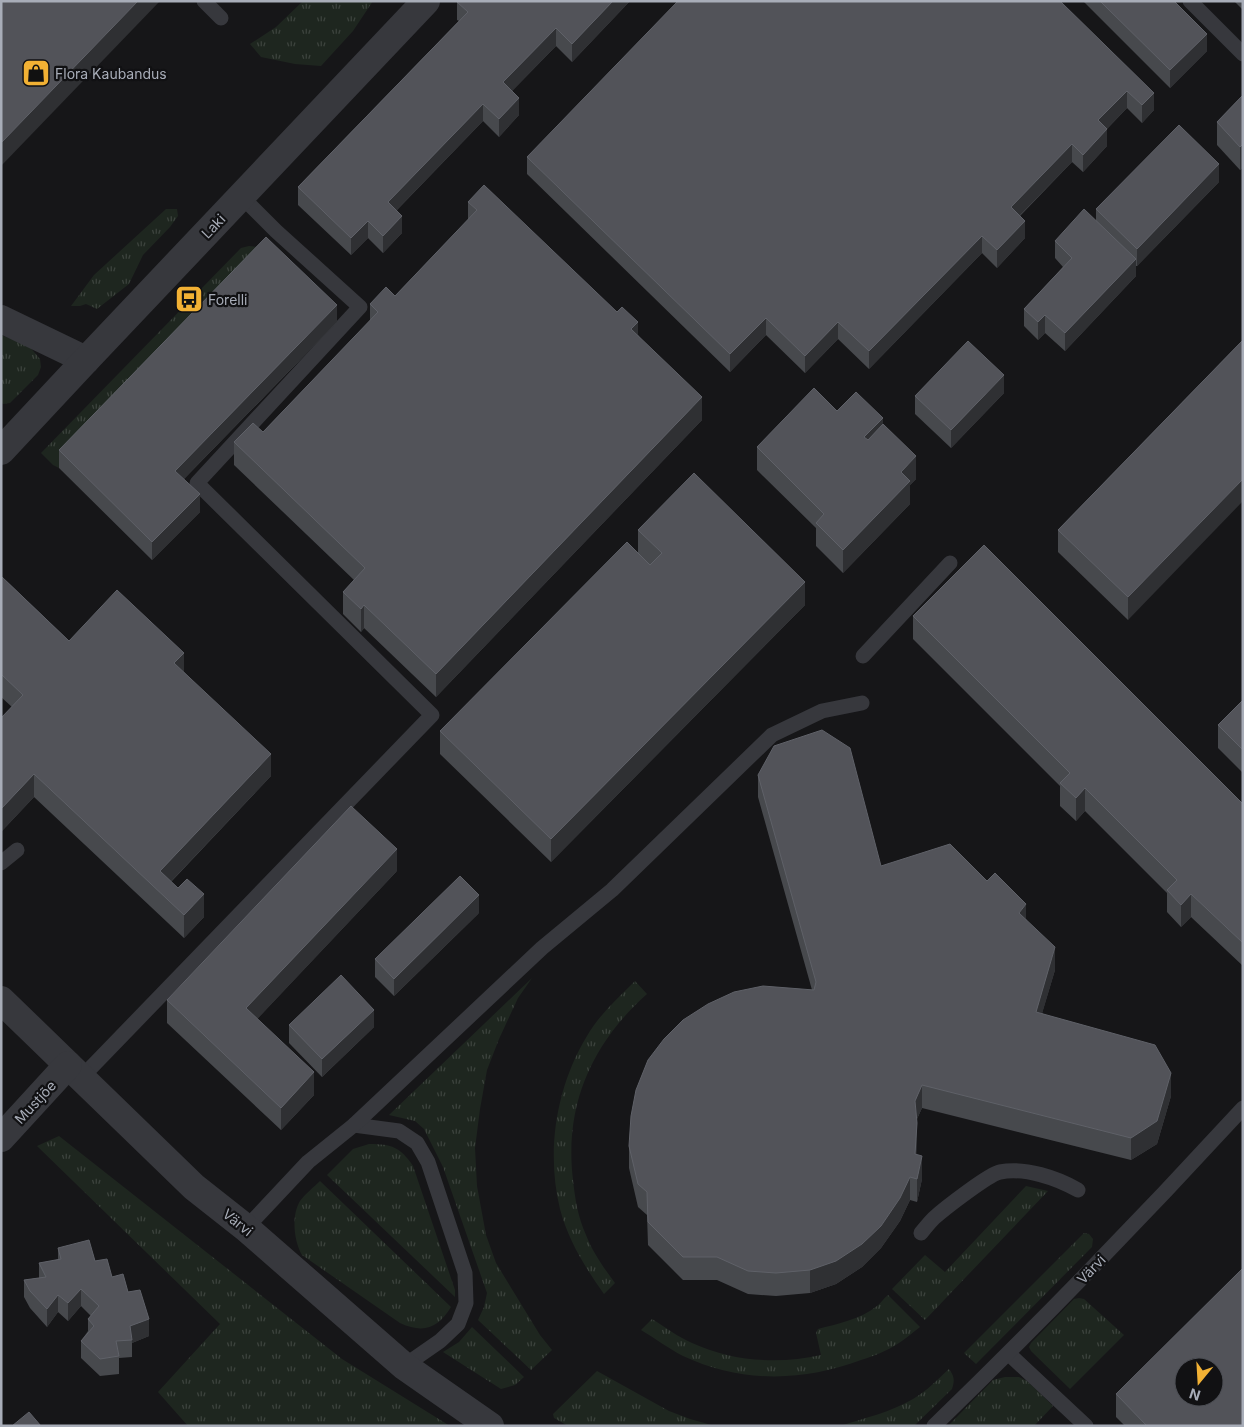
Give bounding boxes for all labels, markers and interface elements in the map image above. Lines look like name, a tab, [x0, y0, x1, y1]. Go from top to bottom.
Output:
shop icon: Flora Kaubandus	[21, 58, 51, 88]
place label: Flora Kaubandus	[55, 65, 167, 82]
street label: Laki	[198, 210, 228, 242]
bus stop icon: Forelli	[174, 284, 204, 314]
place label: Forelli	[208, 291, 247, 308]
street label: Mustjõe	[11, 1077, 59, 1127]
street label: Värvi	[220, 1205, 256, 1239]
street label: Värvi	[1073, 1251, 1109, 1287]
north arrow	[1174, 1357, 1224, 1407]
text: N	[1187, 1385, 1203, 1405]

